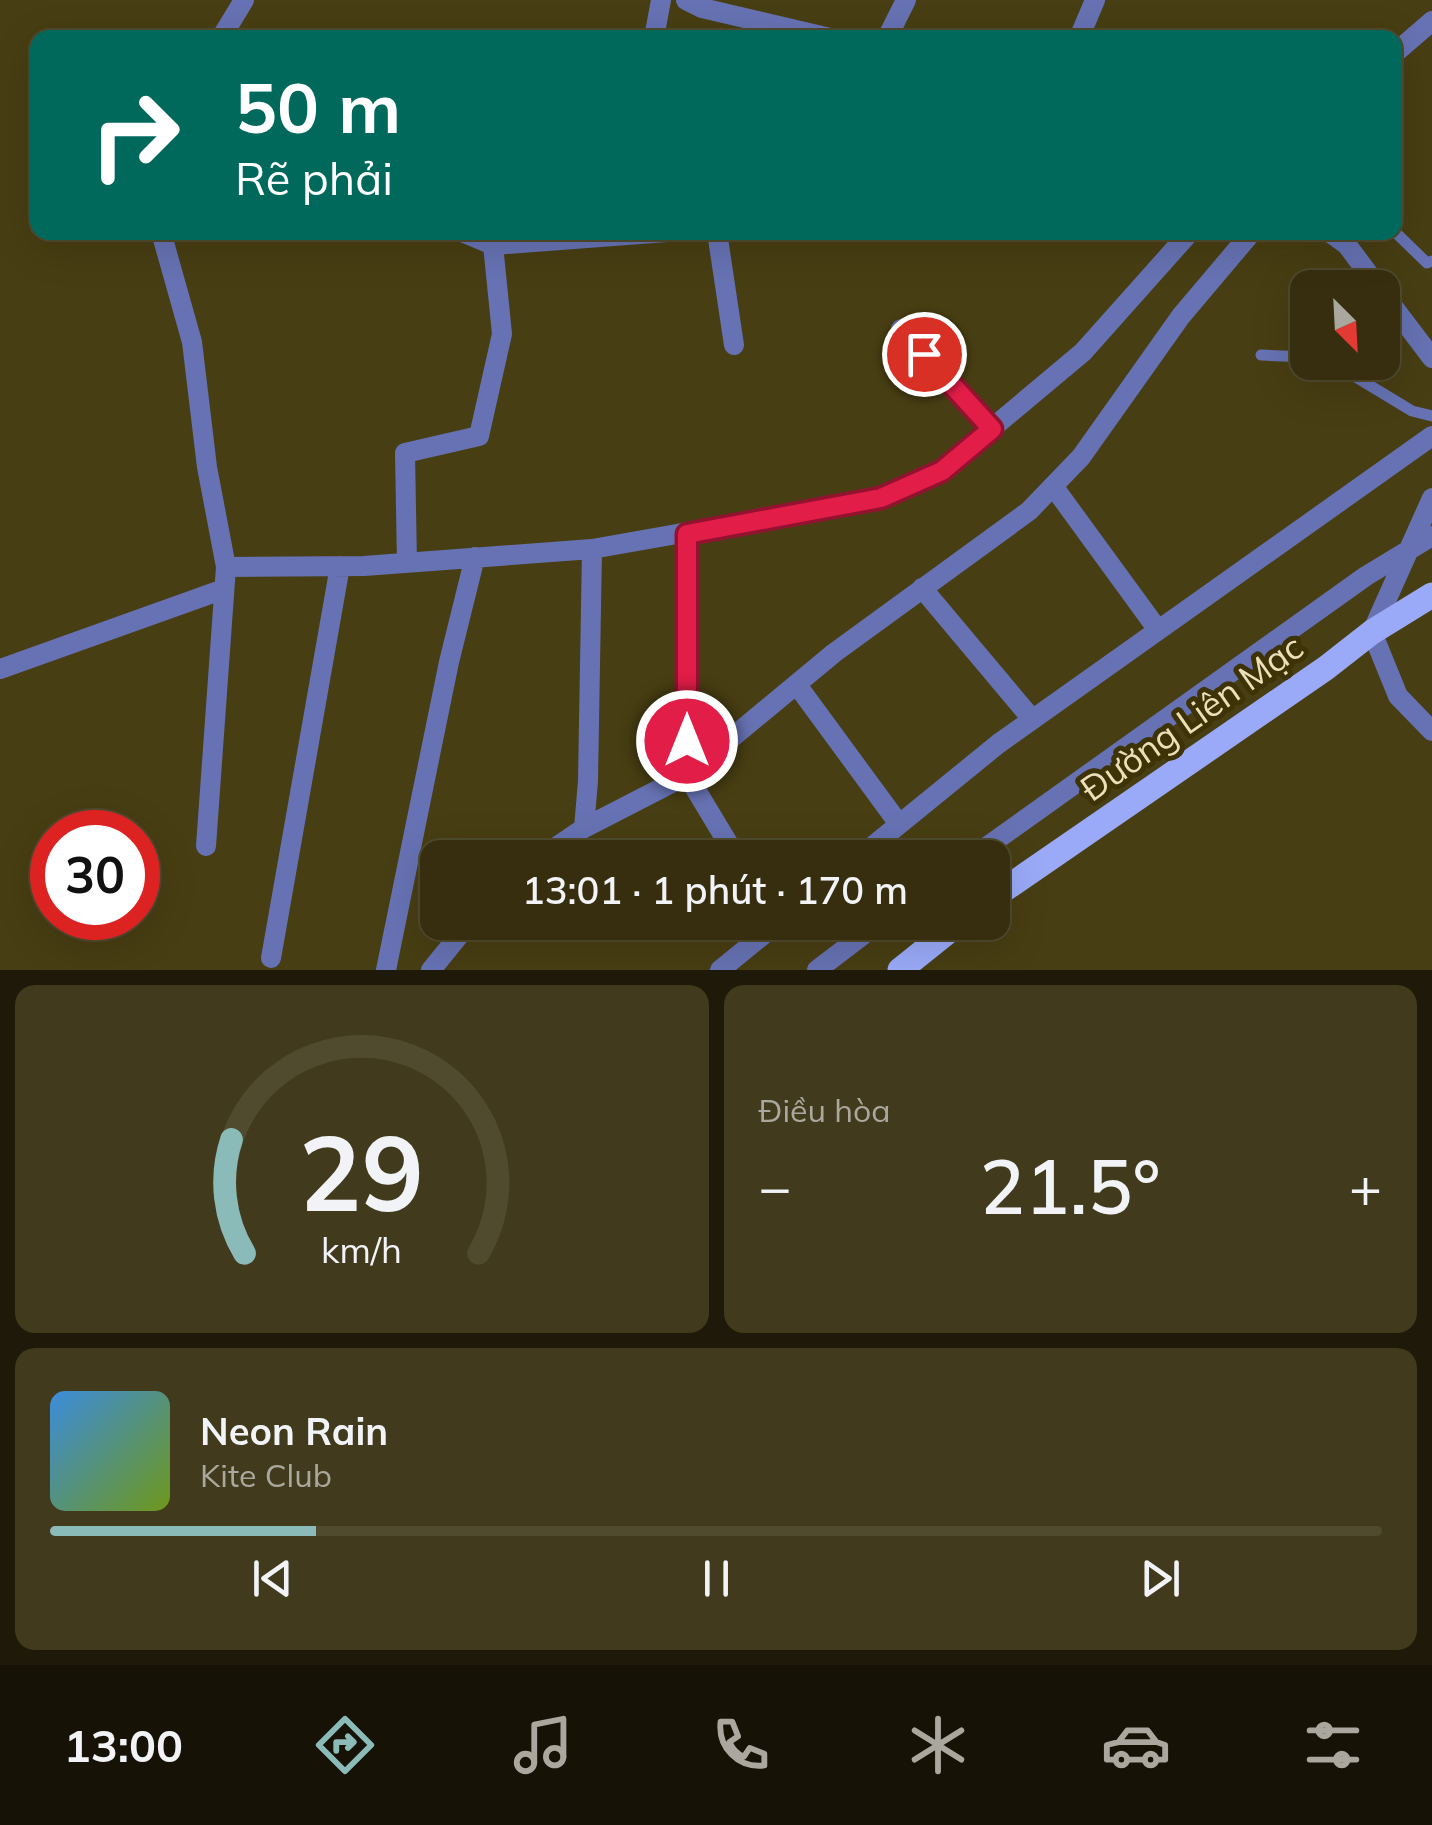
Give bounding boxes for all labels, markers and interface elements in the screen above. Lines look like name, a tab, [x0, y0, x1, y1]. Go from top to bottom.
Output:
text: 50 m	[235, 63, 401, 151]
icon: right	[70, 70, 200, 200]
text: Rẽ phải	[235, 150, 393, 206]
north arrow	[1290, 270, 1400, 380]
map controls	[1290, 270, 1400, 380]
pin	[882, 312, 967, 397]
icon: arrive	[897, 327, 952, 382]
street label: Đường Liên Mạc	[1072, 624, 1311, 810]
position arrow	[635, 689, 739, 793]
speed limit sign: 30	[30, 810, 160, 940]
text: 13:01 · 1 phút · 170 m	[522, 866, 908, 914]
text: Điều hòa	[759, 1090, 890, 1130]
text: 29	[299, 1106, 424, 1237]
text: 21.5°	[980, 1139, 1161, 1233]
text: −	[759, 1152, 792, 1221]
text: +	[1349, 1152, 1382, 1221]
text: km/h	[321, 1227, 402, 1272]
text: Neon Rain	[200, 1407, 388, 1455]
text: Kite Club	[200, 1455, 332, 1495]
icon: previous	[245, 1551, 300, 1606]
icon: pause	[689, 1551, 744, 1606]
icon: next	[1133, 1551, 1188, 1606]
icon: directions	[310, 1710, 380, 1780]
icon: music	[508, 1710, 578, 1780]
icon: phone	[706, 1710, 776, 1780]
icon: climate	[903, 1710, 973, 1780]
icon: car	[1101, 1710, 1171, 1780]
icon: filters	[1298, 1710, 1368, 1780]
text: 13:00	[64, 1717, 183, 1773]

